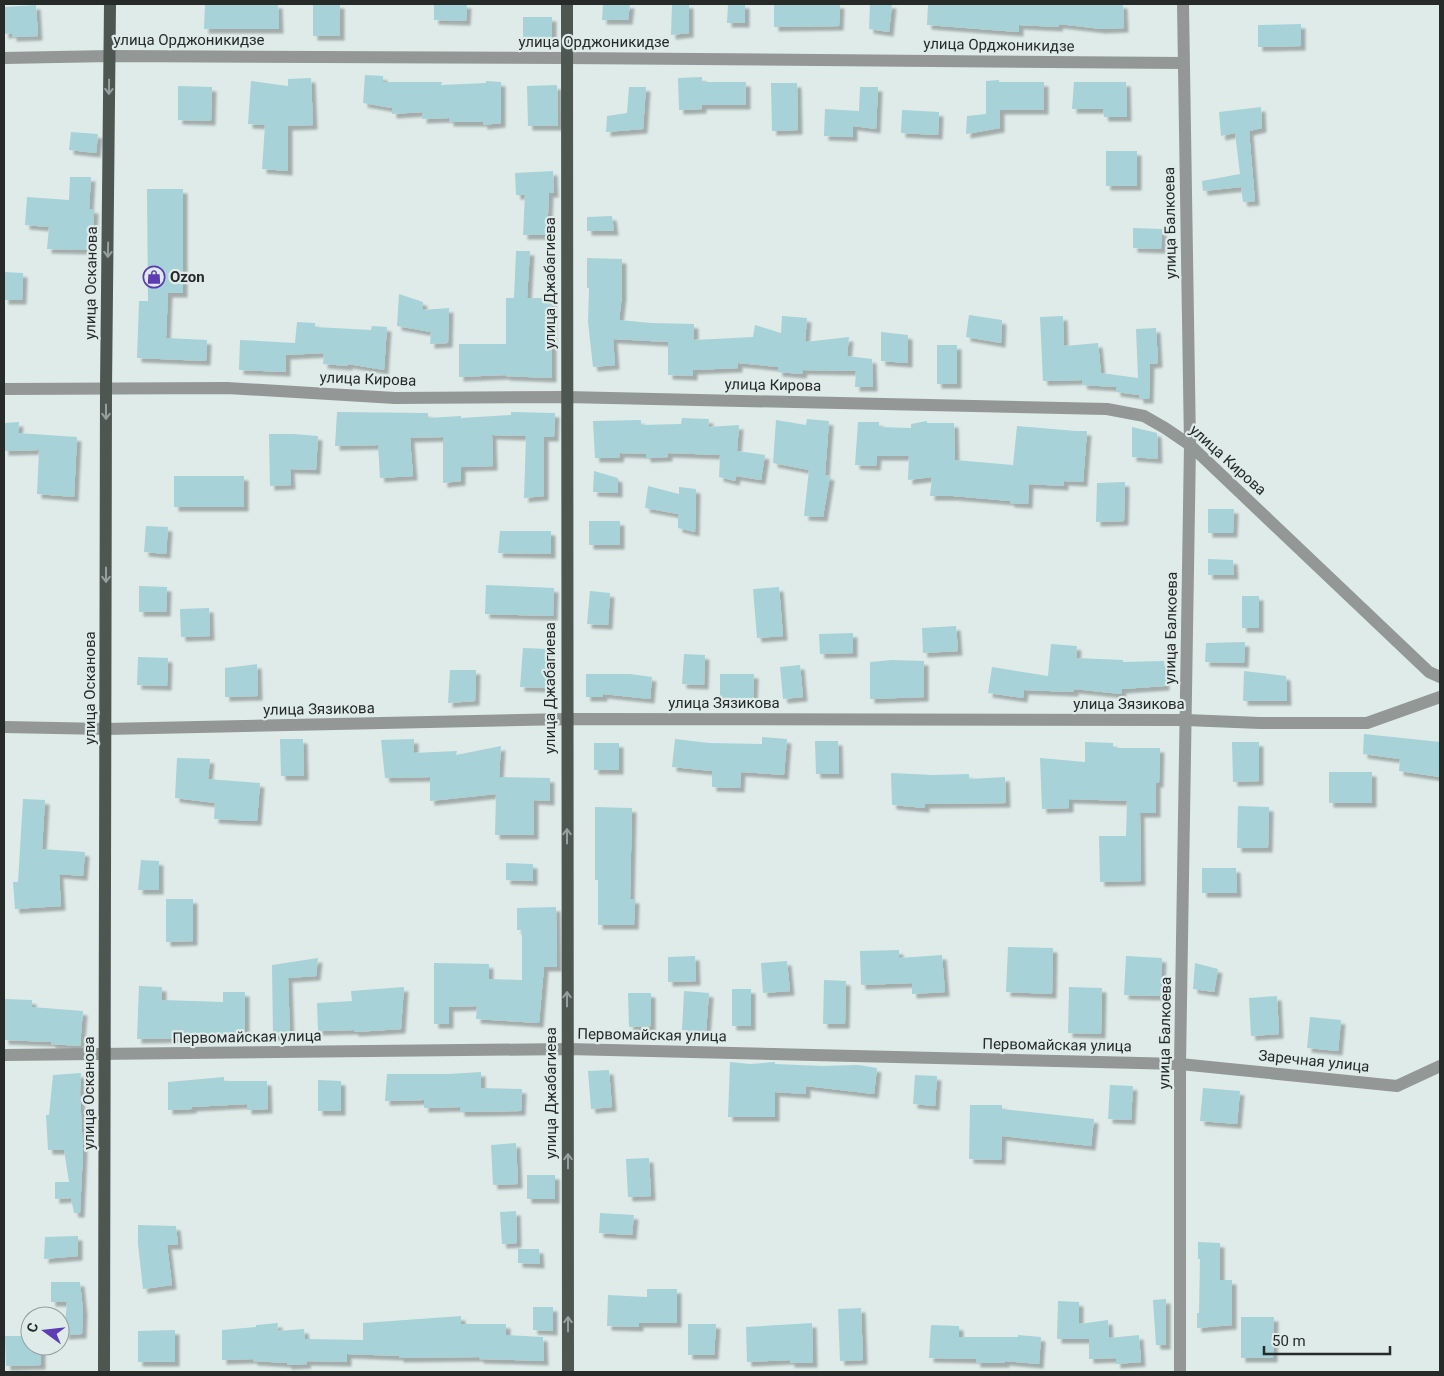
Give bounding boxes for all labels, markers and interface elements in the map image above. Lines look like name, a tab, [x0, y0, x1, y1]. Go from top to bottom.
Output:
street label: улица Орджоникидзе	[113, 31, 265, 49]
street label: улица Орджоникидзе	[518, 33, 670, 51]
street label: улица Орджоникидзе	[923, 35, 1075, 55]
one-way arrow	[105, 79, 114, 95]
street label: улица Балкоева	[1160, 167, 1180, 279]
street label: улица Джабагиева	[541, 217, 559, 349]
street label: улица Осканова	[81, 226, 101, 340]
one-way arrow	[103, 242, 112, 258]
shop icon: Ozon	[142, 265, 166, 289]
place label: Ozon	[170, 268, 205, 286]
street label: улица Кирова	[319, 368, 417, 390]
street label: улица Кирова	[724, 375, 822, 395]
one-way arrow	[101, 404, 111, 420]
street label: улица Кирова	[1186, 421, 1270, 499]
one-way arrow	[101, 566, 111, 583]
street label: улица Балкоева	[1161, 572, 1181, 684]
street label: улица Джабагиева	[541, 622, 559, 754]
street label: улица Осканова	[81, 631, 99, 745]
street label: улица Зязикова	[668, 694, 780, 712]
street label: улица Зязикова	[1073, 695, 1185, 713]
street label: улица Зязикова	[263, 699, 375, 719]
one-way arrow	[562, 828, 572, 844]
street label: улица Балкоева	[1155, 977, 1175, 1089]
one-way arrow	[563, 991, 572, 1007]
street label: Первомайская улица	[577, 1025, 727, 1045]
street label: Первомайская улица	[172, 1027, 322, 1047]
street label: улица Джабагиева	[542, 1027, 560, 1159]
street label: Первомайская улица	[982, 1035, 1132, 1055]
street label: улица Осканова	[80, 1036, 98, 1150]
street label: Заречная улица	[1258, 1046, 1370, 1076]
one-way arrow	[563, 1153, 573, 1170]
north arrow	[20, 1306, 70, 1356]
one-way arrow	[563, 1316, 573, 1332]
text: С	[24, 1321, 41, 1334]
scale bar	[1264, 1324, 1390, 1356]
text: 50 m	[1272, 1332, 1306, 1350]

